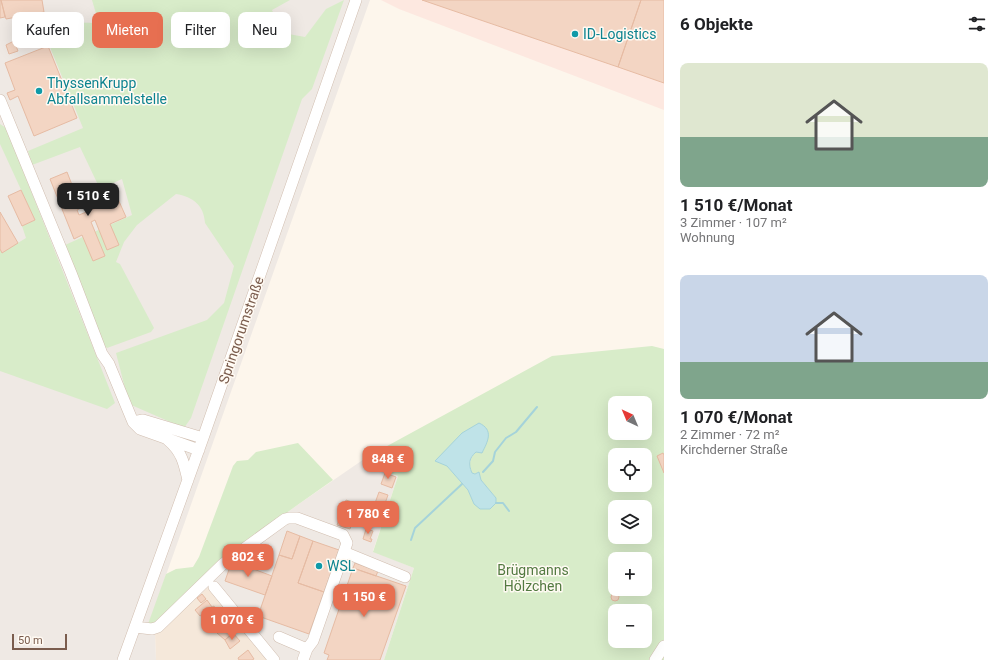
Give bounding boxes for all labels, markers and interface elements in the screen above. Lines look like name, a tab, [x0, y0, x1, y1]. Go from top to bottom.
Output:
chip: Kaufen	[12, 12, 84, 48]
chip: Mieten	[92, 12, 163, 48]
chip: Filter	[171, 12, 230, 48]
chip: Neu	[238, 12, 291, 48]
icon: filters	[966, 13, 988, 35]
text: 6 Objekte	[680, 14, 753, 34]
place label: ID-Logistics	[583, 26, 656, 42]
marker: ID-Logistics	[570, 29, 580, 39]
place label: ThyssenKrupp Abfallsammelstelle	[47, 75, 167, 107]
marker: ThyssenKrupp Abfallsammelstelle	[34, 86, 44, 96]
icon: home	[798, 89, 870, 161]
pin: 1 510 €	[51, 183, 125, 217]
text: 1 510 €	[66, 188, 110, 203]
text: 1 510 €/Monat	[680, 195, 792, 215]
text: 3 Zimmer · 107 m²	[680, 215, 787, 230]
text: Wohnung	[680, 230, 735, 245]
street label: Springorumstraße	[215, 274, 267, 386]
icon: home	[798, 301, 870, 373]
north arrow	[608, 396, 652, 440]
map controls	[608, 396, 652, 648]
text: 1 070 €/Monat	[680, 407, 792, 427]
text: 2 Zimmer · 72 m²	[680, 427, 779, 442]
text: Kirchderner Straße	[680, 442, 788, 457]
pin: 848 €	[360, 446, 416, 480]
button: locate	[608, 448, 652, 492]
text: 848 €	[371, 451, 405, 466]
button: layers	[608, 500, 652, 544]
pin: 1 780 €	[331, 501, 405, 535]
text: 1 780 €	[346, 506, 390, 521]
pin: 802 €	[220, 544, 276, 578]
text: 802 €	[231, 549, 265, 564]
button: +	[608, 552, 652, 596]
place label: WSL	[327, 558, 356, 574]
marker: WSL	[314, 561, 324, 571]
park label: Brügmanns Hölzchen	[497, 562, 569, 594]
pin: 1 150 €	[327, 584, 401, 618]
text: 1 150 €	[342, 589, 386, 604]
button: −	[608, 604, 652, 648]
pin: 1 070 €	[195, 607, 269, 641]
text: 1 070 €	[210, 612, 254, 627]
scale bar	[12, 632, 67, 651]
text: 50 m	[18, 634, 43, 647]

